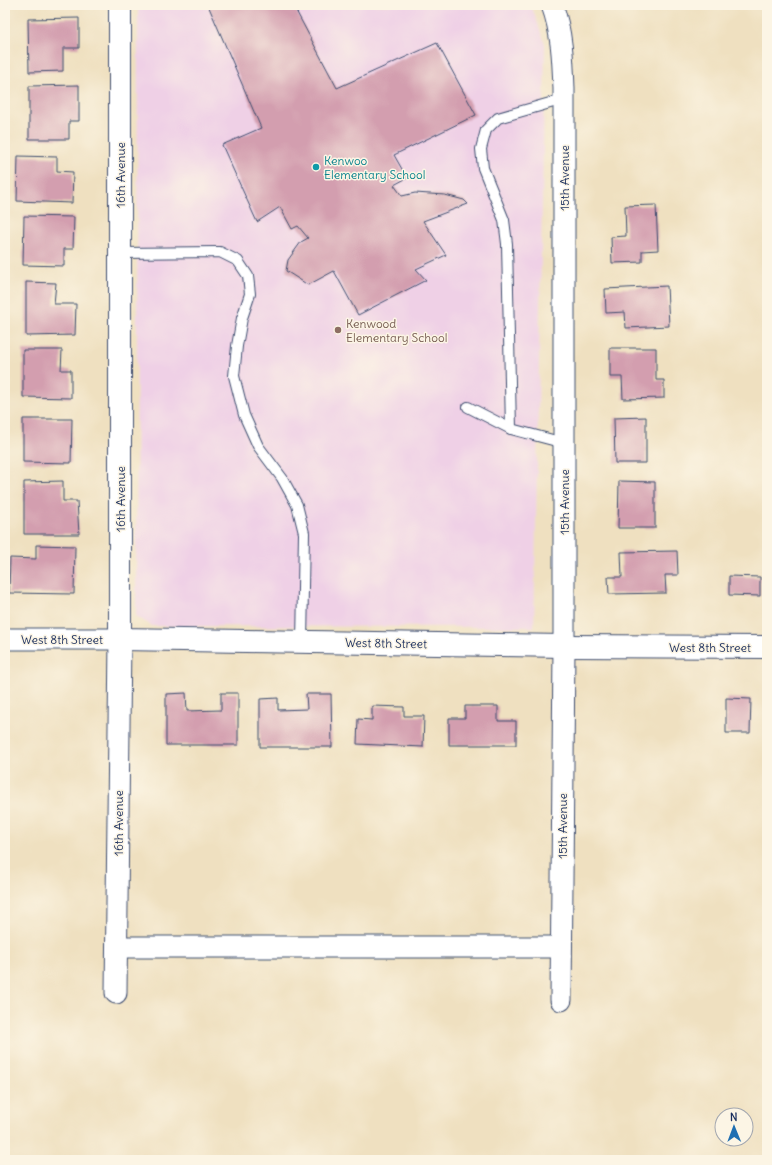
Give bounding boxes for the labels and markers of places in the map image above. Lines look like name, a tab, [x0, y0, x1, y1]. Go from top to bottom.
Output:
place label: Kenwoo Elementary School	[324, 153, 425, 182]
marker: Kenwoo Elementary School	[311, 162, 321, 172]
place label: Kenwood Elementary School	[346, 316, 447, 345]
marker: Kenwood Elementary School	[333, 325, 343, 335]

